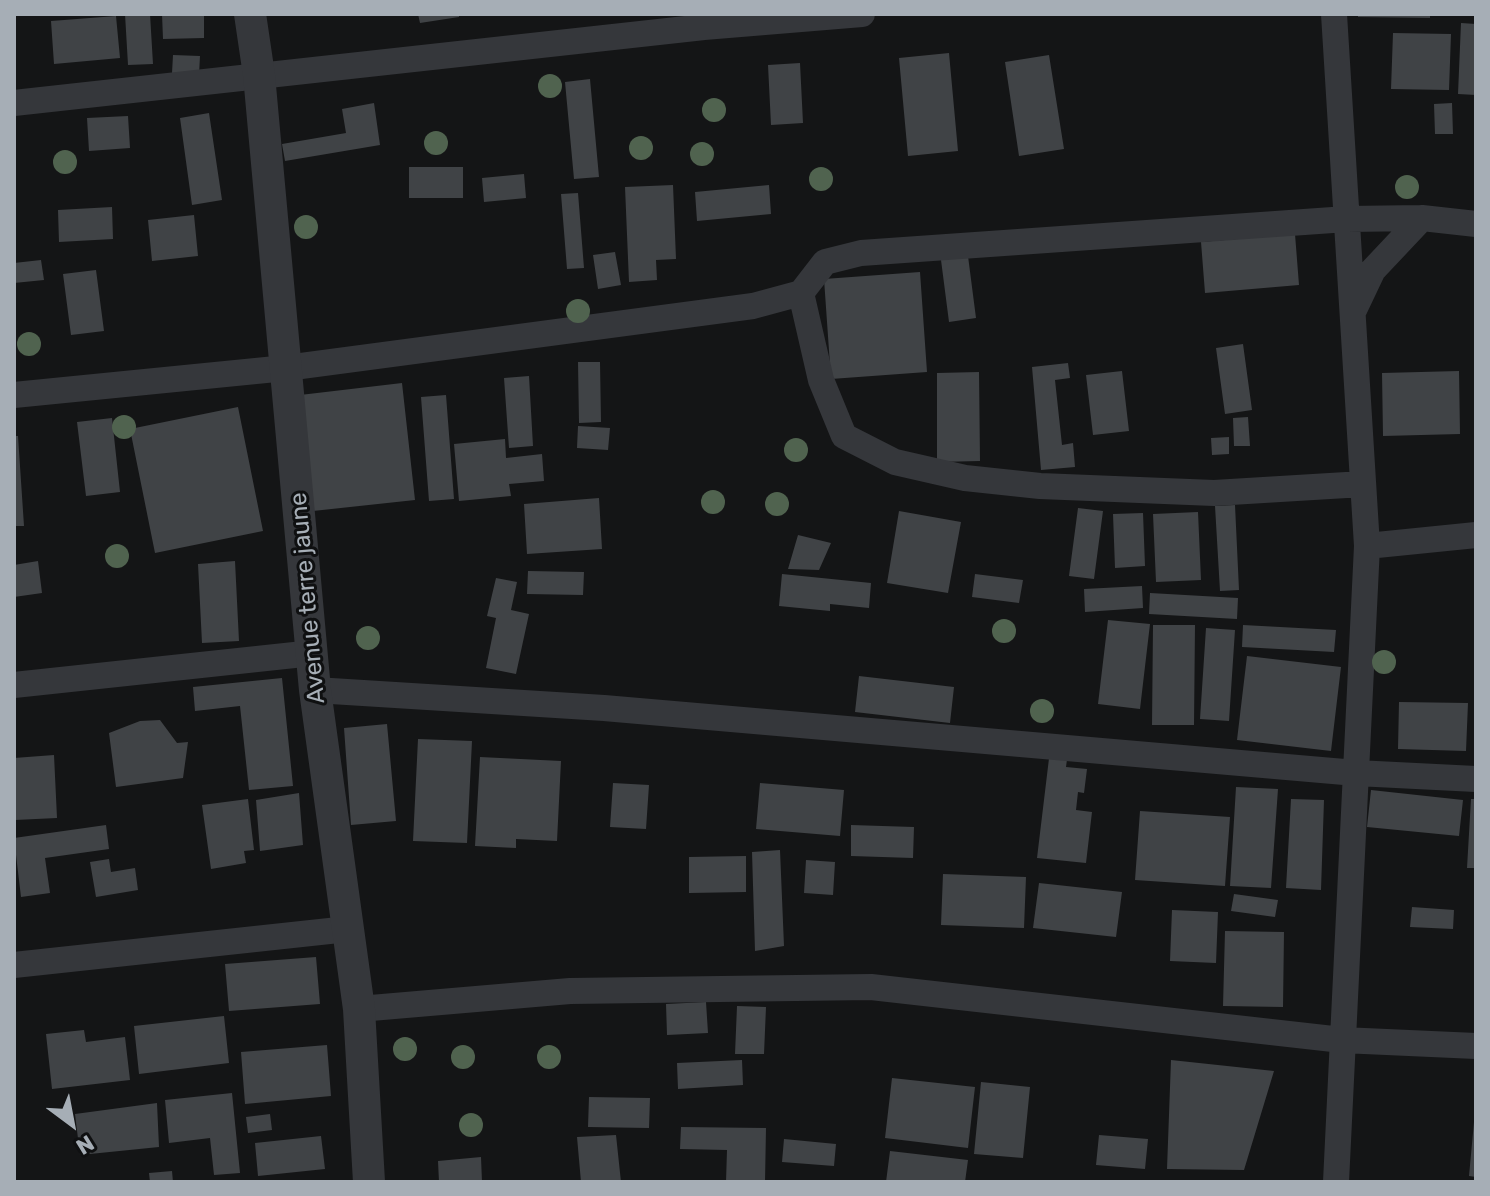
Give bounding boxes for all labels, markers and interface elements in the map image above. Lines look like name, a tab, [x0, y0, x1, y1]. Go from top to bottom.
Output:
street label: Avenue terre jaune	[284, 491, 332, 705]
north arrow	[32, 1084, 112, 1164]
text: N	[71, 1129, 99, 1160]

